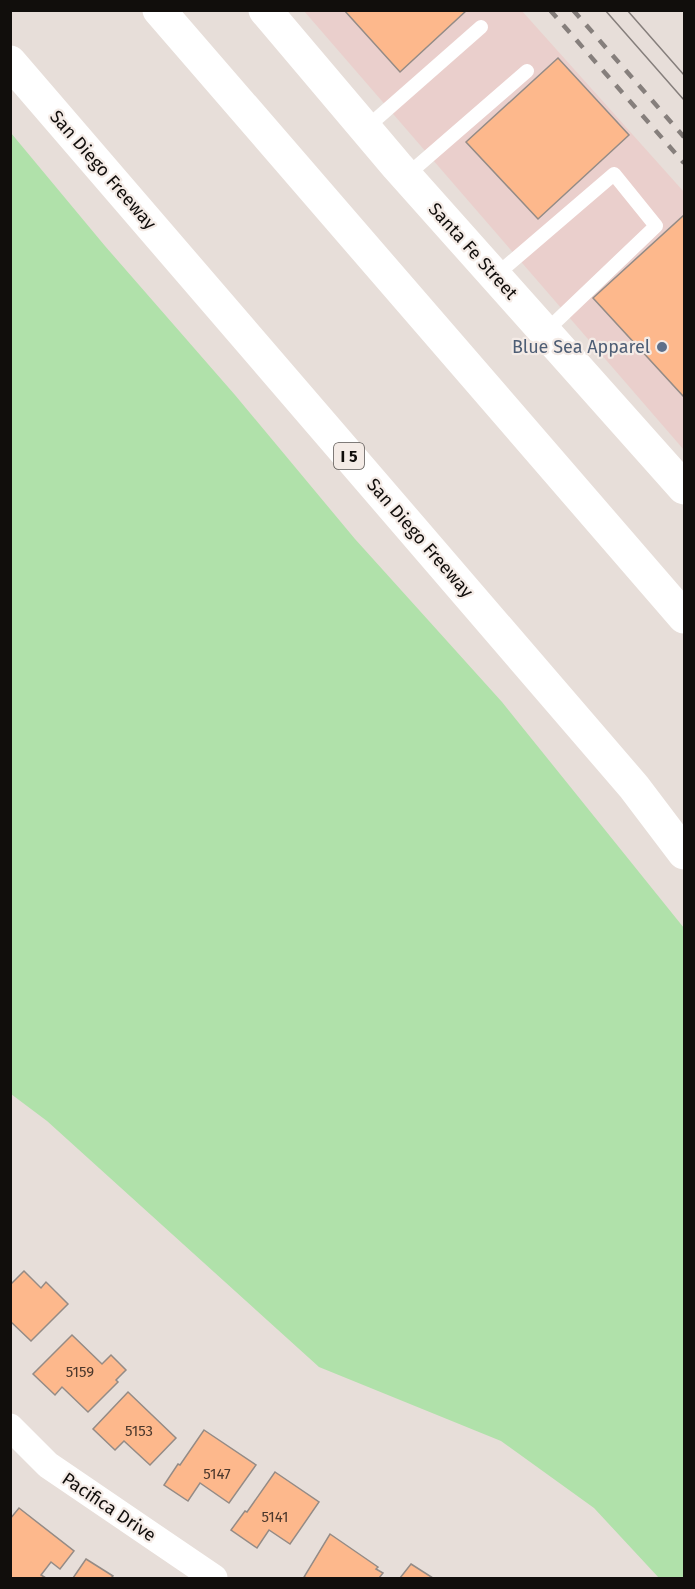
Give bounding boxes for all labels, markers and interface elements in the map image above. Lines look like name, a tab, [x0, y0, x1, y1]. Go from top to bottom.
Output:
street label: San Diego Freeway	[45, 106, 161, 234]
street label: Santa Fe Street	[424, 198, 523, 304]
place label: Blue Sea Apparel	[512, 336, 650, 358]
marker: Blue Sea Apparel	[655, 340, 669, 354]
road number: I 5	[334, 443, 364, 469]
street label: San Diego Freeway	[362, 474, 478, 602]
house number: 5159	[66, 1363, 94, 1381]
house number: 5153	[125, 1422, 153, 1440]
house number: 5147	[203, 1465, 231, 1483]
street label: Pacifica Drive	[58, 1468, 160, 1546]
house number: 5141	[262, 1508, 288, 1526]

